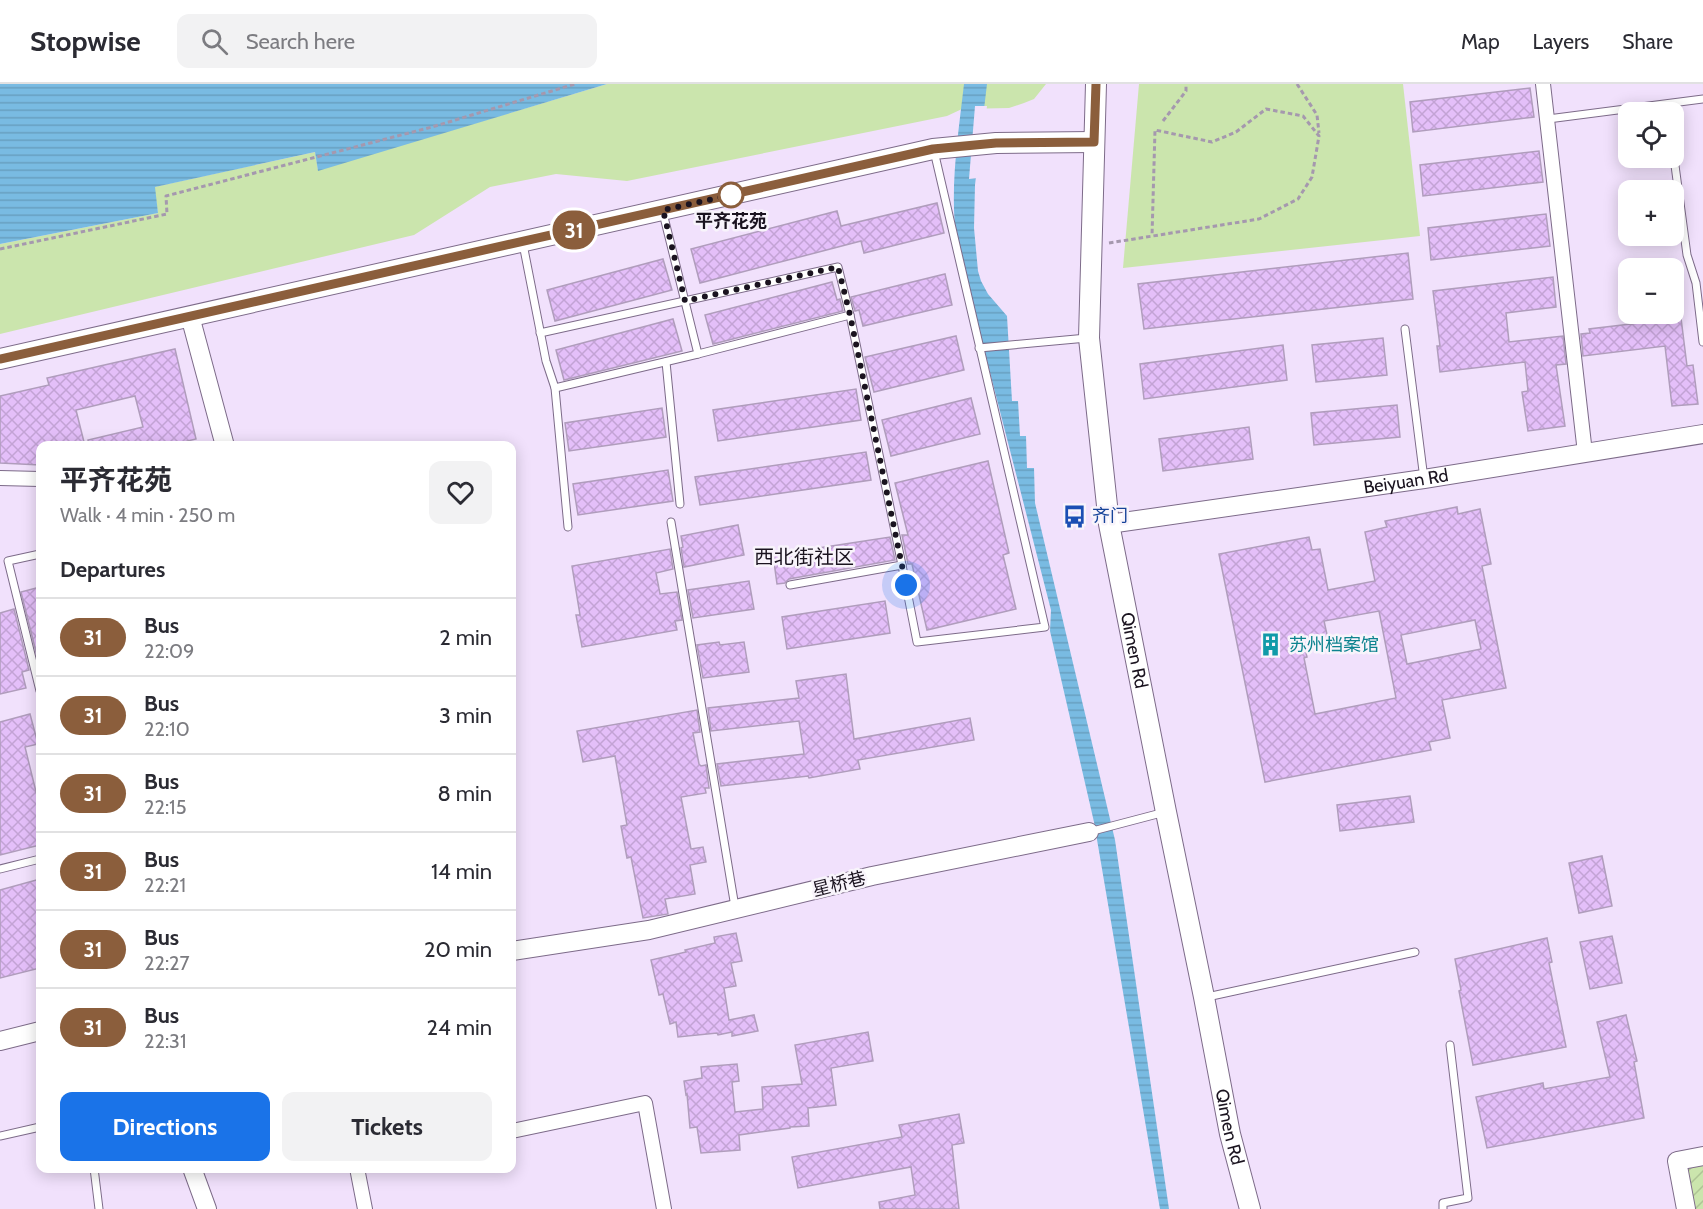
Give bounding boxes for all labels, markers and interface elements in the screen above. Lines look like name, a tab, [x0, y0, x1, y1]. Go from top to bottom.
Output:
search box	[177, 14, 597, 68]
text: Stopwise	[30, 24, 141, 58]
icon: search	[198, 25, 231, 58]
text: Search here	[246, 28, 355, 55]
text: Map	[1461, 29, 1500, 54]
text: Layers	[1533, 29, 1589, 54]
text: Share	[1622, 29, 1673, 54]
map controls	[1618, 102, 1684, 324]
button: locate	[1618, 102, 1684, 168]
button: +	[1618, 180, 1684, 246]
marker: 平齐花苑	[718, 182, 744, 208]
line badge: 31	[547, 210, 601, 250]
place label: 平齐花苑	[695, 210, 767, 232]
text: 31	[564, 218, 584, 243]
button: −	[1618, 258, 1684, 324]
button: heart	[429, 461, 492, 524]
text: 平齐花苑	[60, 463, 172, 497]
street label: Beiyuan Rd	[1362, 464, 1450, 499]
text: Walk · 4 min · 250 m	[60, 503, 235, 527]
bus stop icon: 齐门	[1061, 503, 1087, 529]
place label: 齐门	[1092, 505, 1128, 527]
district label: 西北街社区	[754, 545, 854, 569]
text: Departures	[60, 556, 165, 583]
your location	[891, 570, 921, 600]
street label: Qimen Rd	[1116, 610, 1152, 690]
text: Bus	[144, 612, 179, 639]
text: 2 min	[439, 624, 492, 651]
text: 31	[83, 625, 103, 650]
building icon: 苏州档案馆	[1258, 632, 1284, 658]
place label: 苏州档案馆	[1289, 634, 1379, 656]
text: 22:09	[144, 639, 194, 663]
text: Bus	[144, 690, 179, 717]
text: 3 min	[439, 702, 492, 729]
text: 31	[83, 703, 103, 728]
text: 22:10	[144, 717, 190, 741]
text: Bus	[144, 768, 179, 795]
text: 8 min	[437, 780, 492, 807]
text: 31	[83, 781, 103, 806]
text: 22:15	[144, 795, 186, 819]
text: Bus	[144, 846, 179, 873]
text: 14 min	[431, 858, 492, 885]
text: 31	[83, 859, 103, 884]
street label: 星桥巷	[810, 867, 868, 901]
text: 22:21	[144, 873, 186, 897]
text: Bus	[144, 924, 179, 951]
text: 20 min	[424, 936, 492, 963]
text: 31	[83, 937, 103, 962]
text: 22:27	[144, 951, 190, 975]
text: Bus	[144, 1002, 179, 1029]
text: 24 min	[427, 1014, 492, 1041]
text: 31	[83, 1015, 103, 1040]
text: 22:31	[144, 1029, 186, 1053]
street label: Qimen Rd	[1211, 1087, 1249, 1167]
button: Directions	[60, 1092, 270, 1161]
button: Tickets	[282, 1092, 492, 1161]

